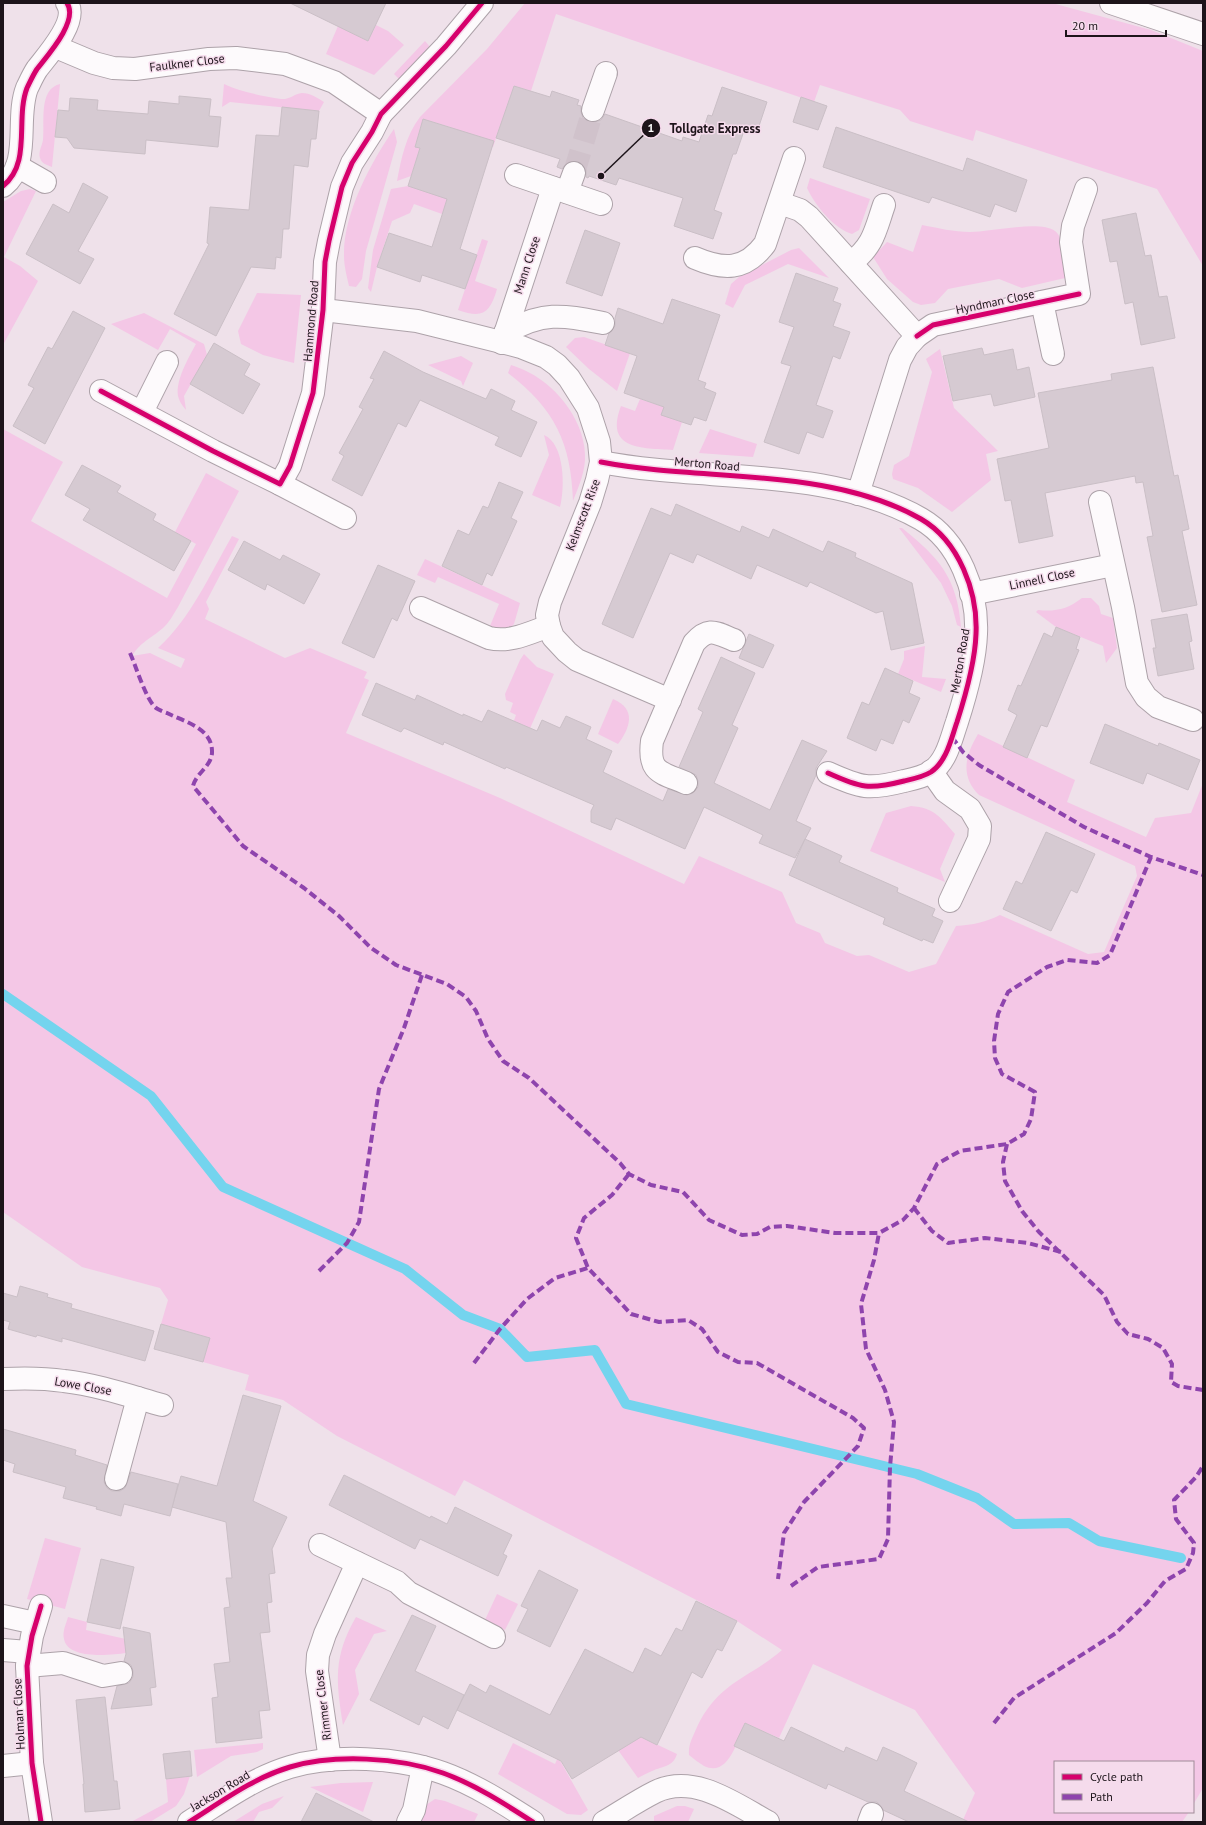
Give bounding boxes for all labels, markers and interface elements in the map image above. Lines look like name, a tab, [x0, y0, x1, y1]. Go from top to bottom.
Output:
scale bar	[1066, 12, 1166, 38]
text: 20 m	[1072, 18, 1098, 33]
street label: Faulkner Close	[148, 50, 225, 75]
callout: Tollgate Express	[641, 116, 768, 141]
text: 1	[648, 120, 654, 135]
text: Tollgate Express	[670, 120, 761, 137]
street label: Mann Close	[510, 234, 543, 296]
street label: Hammond Road	[299, 280, 322, 362]
street label: Hyndman Close	[954, 286, 1036, 317]
street label: Merton Road	[674, 453, 740, 474]
street label: Kelmscott Rise	[562, 477, 603, 553]
street label: Linnell Close	[1008, 564, 1076, 593]
street label: Merton Road	[946, 627, 973, 695]
street label: Lowe Close	[53, 1373, 113, 1398]
street label: Rimmer Close	[311, 1669, 334, 1741]
street label: Holman Close	[9, 1678, 28, 1750]
legend	[1054, 1761, 1194, 1813]
street label: Jackson Road	[186, 1767, 252, 1815]
text: Cycle path	[1090, 1769, 1143, 1784]
text: Path	[1090, 1789, 1113, 1804]

